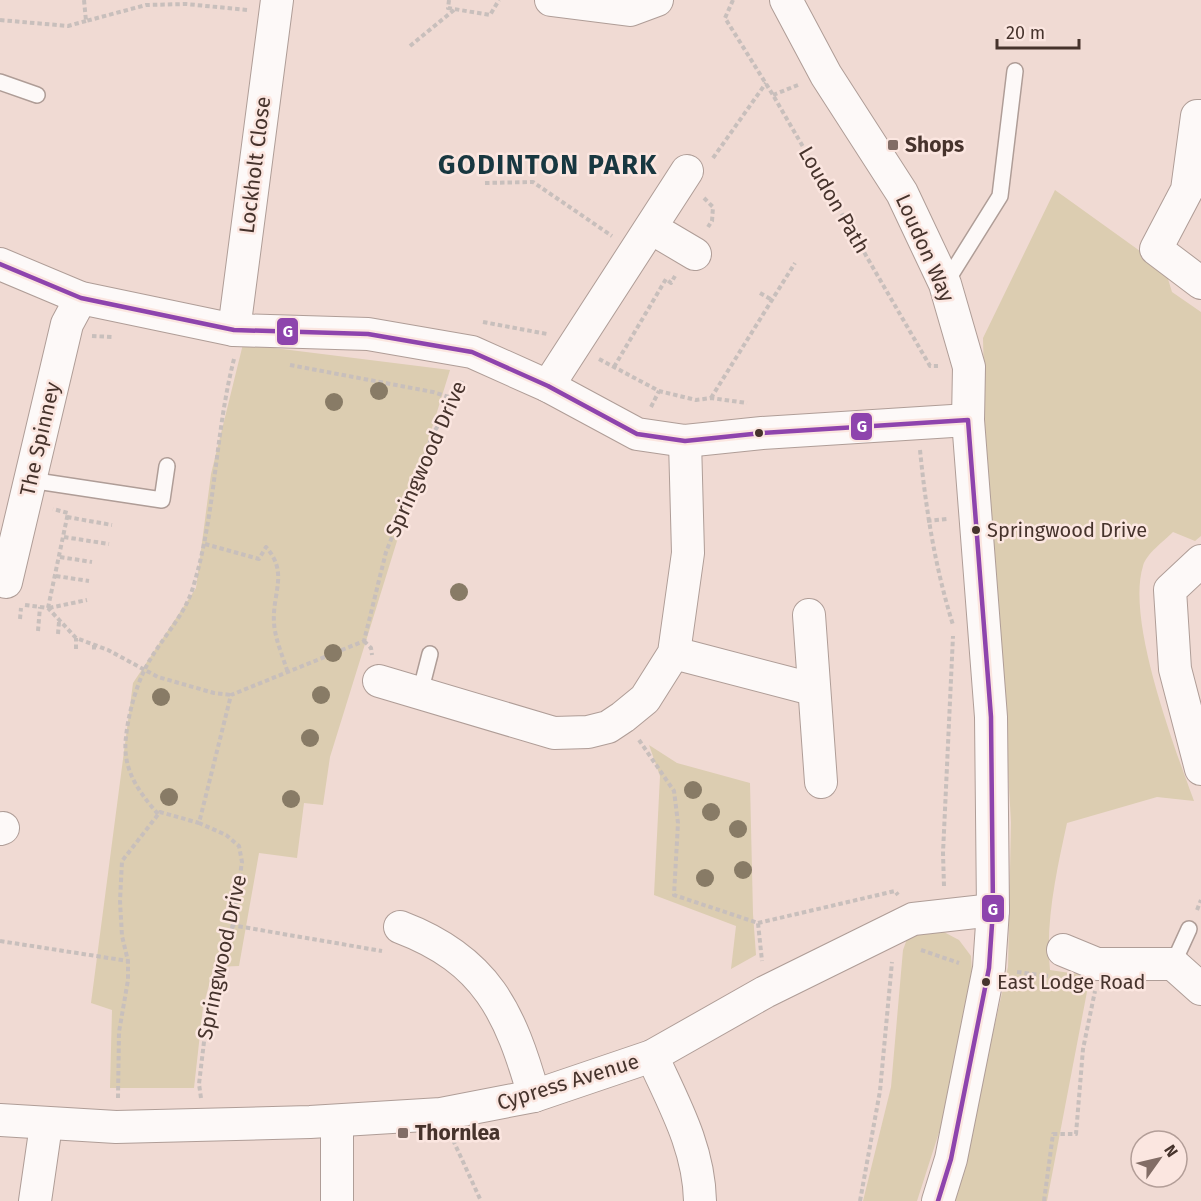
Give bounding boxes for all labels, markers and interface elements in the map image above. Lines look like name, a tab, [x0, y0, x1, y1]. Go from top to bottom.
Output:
scale bar	[997, 12, 1080, 50]
text: 20 m	[1006, 22, 1045, 44]
street label: Lockholt Close	[234, 95, 276, 235]
place label: Shops	[905, 132, 964, 158]
marker: Shops	[886, 138, 900, 152]
street label: Loudon Path	[793, 142, 875, 258]
district label: GODINTON PARK	[438, 149, 658, 181]
street label: Loudon Way	[890, 190, 961, 307]
line badge: G	[276, 317, 299, 346]
text: G	[283, 322, 293, 341]
street label: Springwood Drive	[380, 377, 472, 541]
street label: The Spinney	[14, 379, 66, 499]
line badge: G	[850, 412, 873, 441]
text: G	[857, 417, 867, 436]
unlabelled marker	[753, 427, 765, 439]
place label: Springwood Drive	[987, 518, 1147, 542]
marker: Springwood Drive	[970, 524, 982, 536]
street label: Springwood Drive	[192, 872, 252, 1042]
line badge: G	[981, 894, 1005, 923]
text: G	[988, 900, 998, 919]
place label: East Lodge Road	[997, 970, 1146, 994]
marker: East Lodge Road	[980, 976, 992, 988]
street label: Cypress Avenue	[494, 1048, 642, 1116]
place label: Thornlea	[415, 1120, 500, 1146]
marker: Thornlea	[396, 1126, 410, 1140]
north arrow	[1129, 1129, 1189, 1189]
text: N	[1160, 1141, 1182, 1161]

